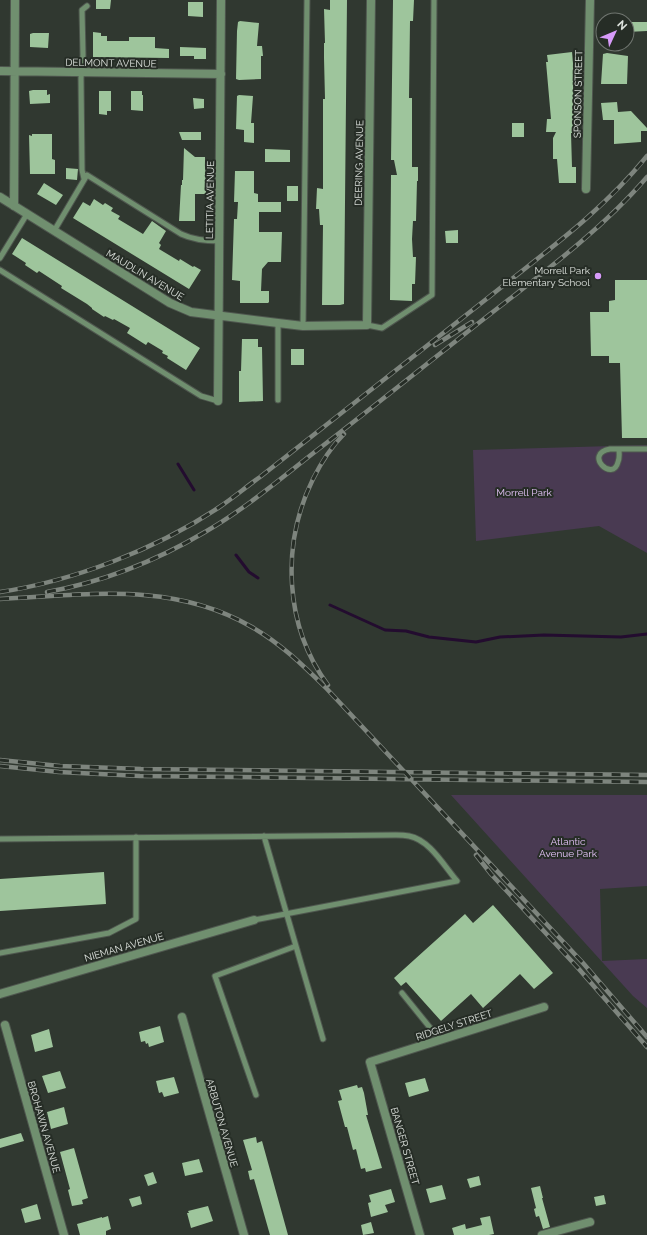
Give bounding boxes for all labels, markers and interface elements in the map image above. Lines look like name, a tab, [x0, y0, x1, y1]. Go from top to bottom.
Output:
north arrow	[595, 12, 635, 52]
text: N	[614, 18, 629, 33]
street label: SPONSON STREET	[572, 50, 584, 138]
street label: DELMONT AVENUE	[65, 57, 157, 69]
street label: DEERING AVENUE	[353, 120, 365, 206]
street label: LETITIA AVENUE	[204, 161, 216, 239]
street label: MAUDLIN AVENUE	[104, 247, 186, 303]
place label: Morrell Park Elementary School	[502, 265, 591, 288]
marker: Morrell Park Elementary School	[593, 271, 603, 281]
park label: Morrell Park	[496, 487, 552, 498]
park label: Atlantic Avenue Park	[539, 836, 598, 859]
street label: NIEMAN AVENUE	[83, 930, 165, 964]
street label: RIDGELY STREET	[414, 1007, 494, 1043]
street label: ARBUTON AVENUE	[204, 1078, 240, 1168]
street label: BROHAWN AVENUE	[26, 1080, 62, 1174]
street label: BANGER STREET	[389, 1106, 421, 1186]

